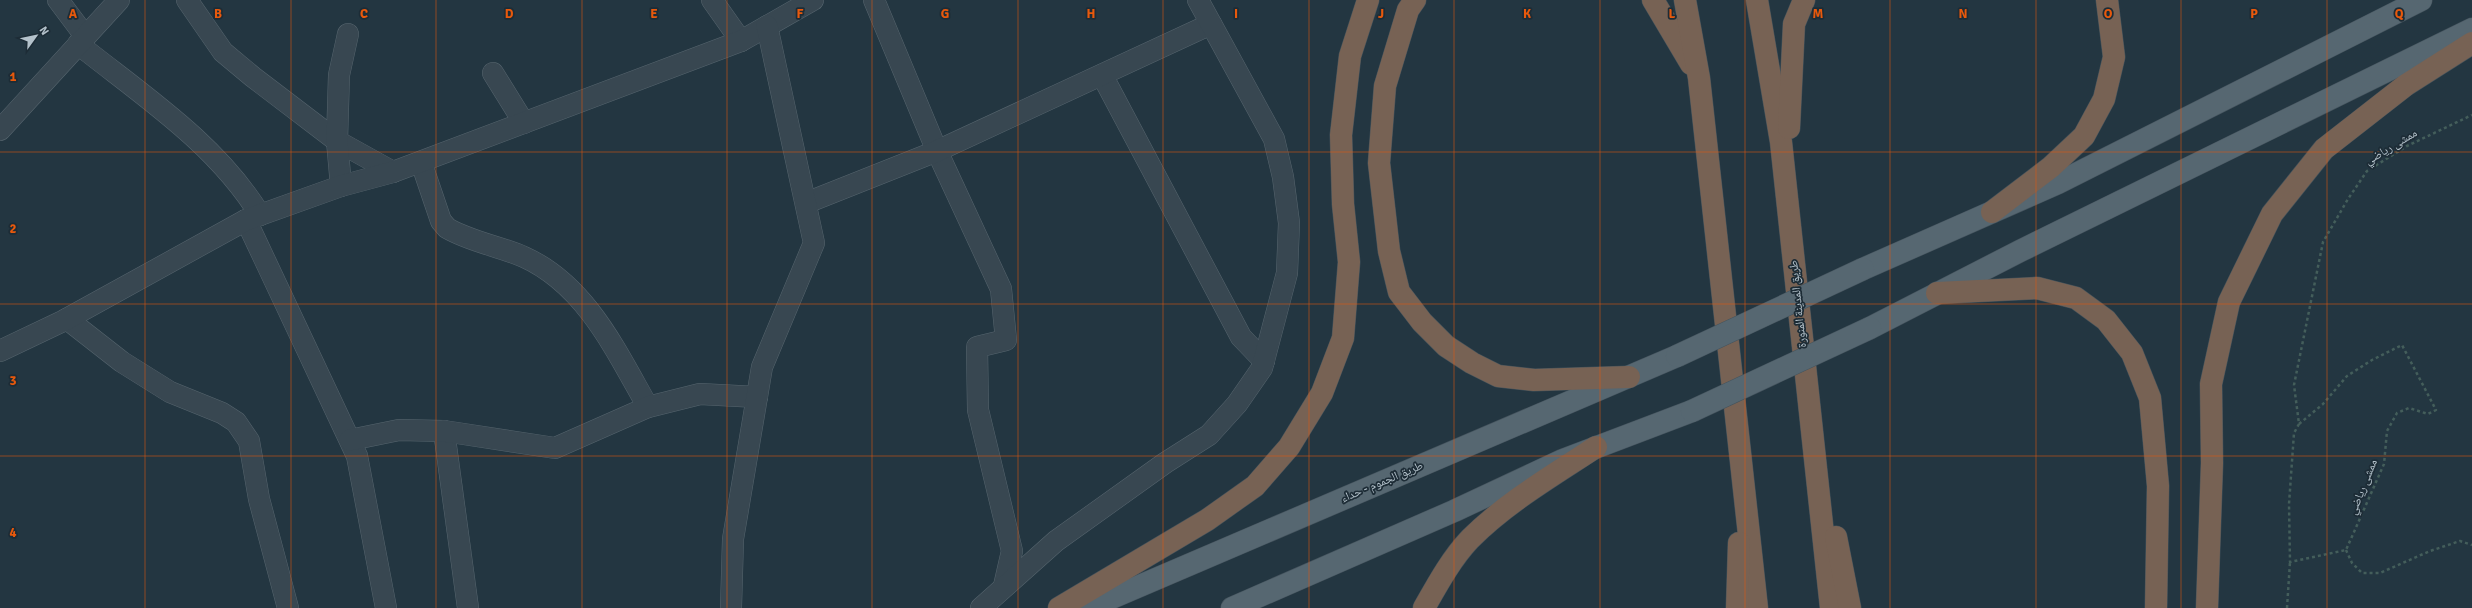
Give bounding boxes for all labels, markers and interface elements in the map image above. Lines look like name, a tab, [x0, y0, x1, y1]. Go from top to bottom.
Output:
text: A	[69, 6, 78, 22]
text: B	[214, 6, 222, 22]
text: C	[360, 6, 368, 22]
text: D	[505, 6, 514, 22]
text: E	[650, 6, 658, 22]
text: F	[797, 6, 804, 22]
text: G	[941, 6, 949, 22]
text: H	[1087, 6, 1095, 22]
text: I	[1234, 6, 1238, 22]
text: J	[1378, 6, 1384, 22]
text: K	[1523, 6, 1531, 22]
text: L	[1669, 6, 1676, 22]
text: M	[1813, 6, 1824, 22]
text: N	[1958, 6, 1968, 22]
text: O	[2104, 6, 2113, 22]
text: P	[2250, 6, 2258, 22]
text: Q	[2395, 6, 2404, 22]
north arrow	[16, 16, 56, 56]
text: N	[36, 24, 52, 38]
text: 1	[9, 69, 17, 85]
street label: ممشى رياضي	[2362, 125, 2421, 170]
text: 2	[9, 221, 17, 237]
street label: طريق المدينة المنورة	[1786, 259, 1810, 349]
text: 3	[9, 373, 17, 389]
street label: ممشى رياضي	[2345, 457, 2383, 518]
street label: طريق الجموم - حداء	[1339, 458, 1425, 506]
text: 4	[9, 525, 17, 541]

